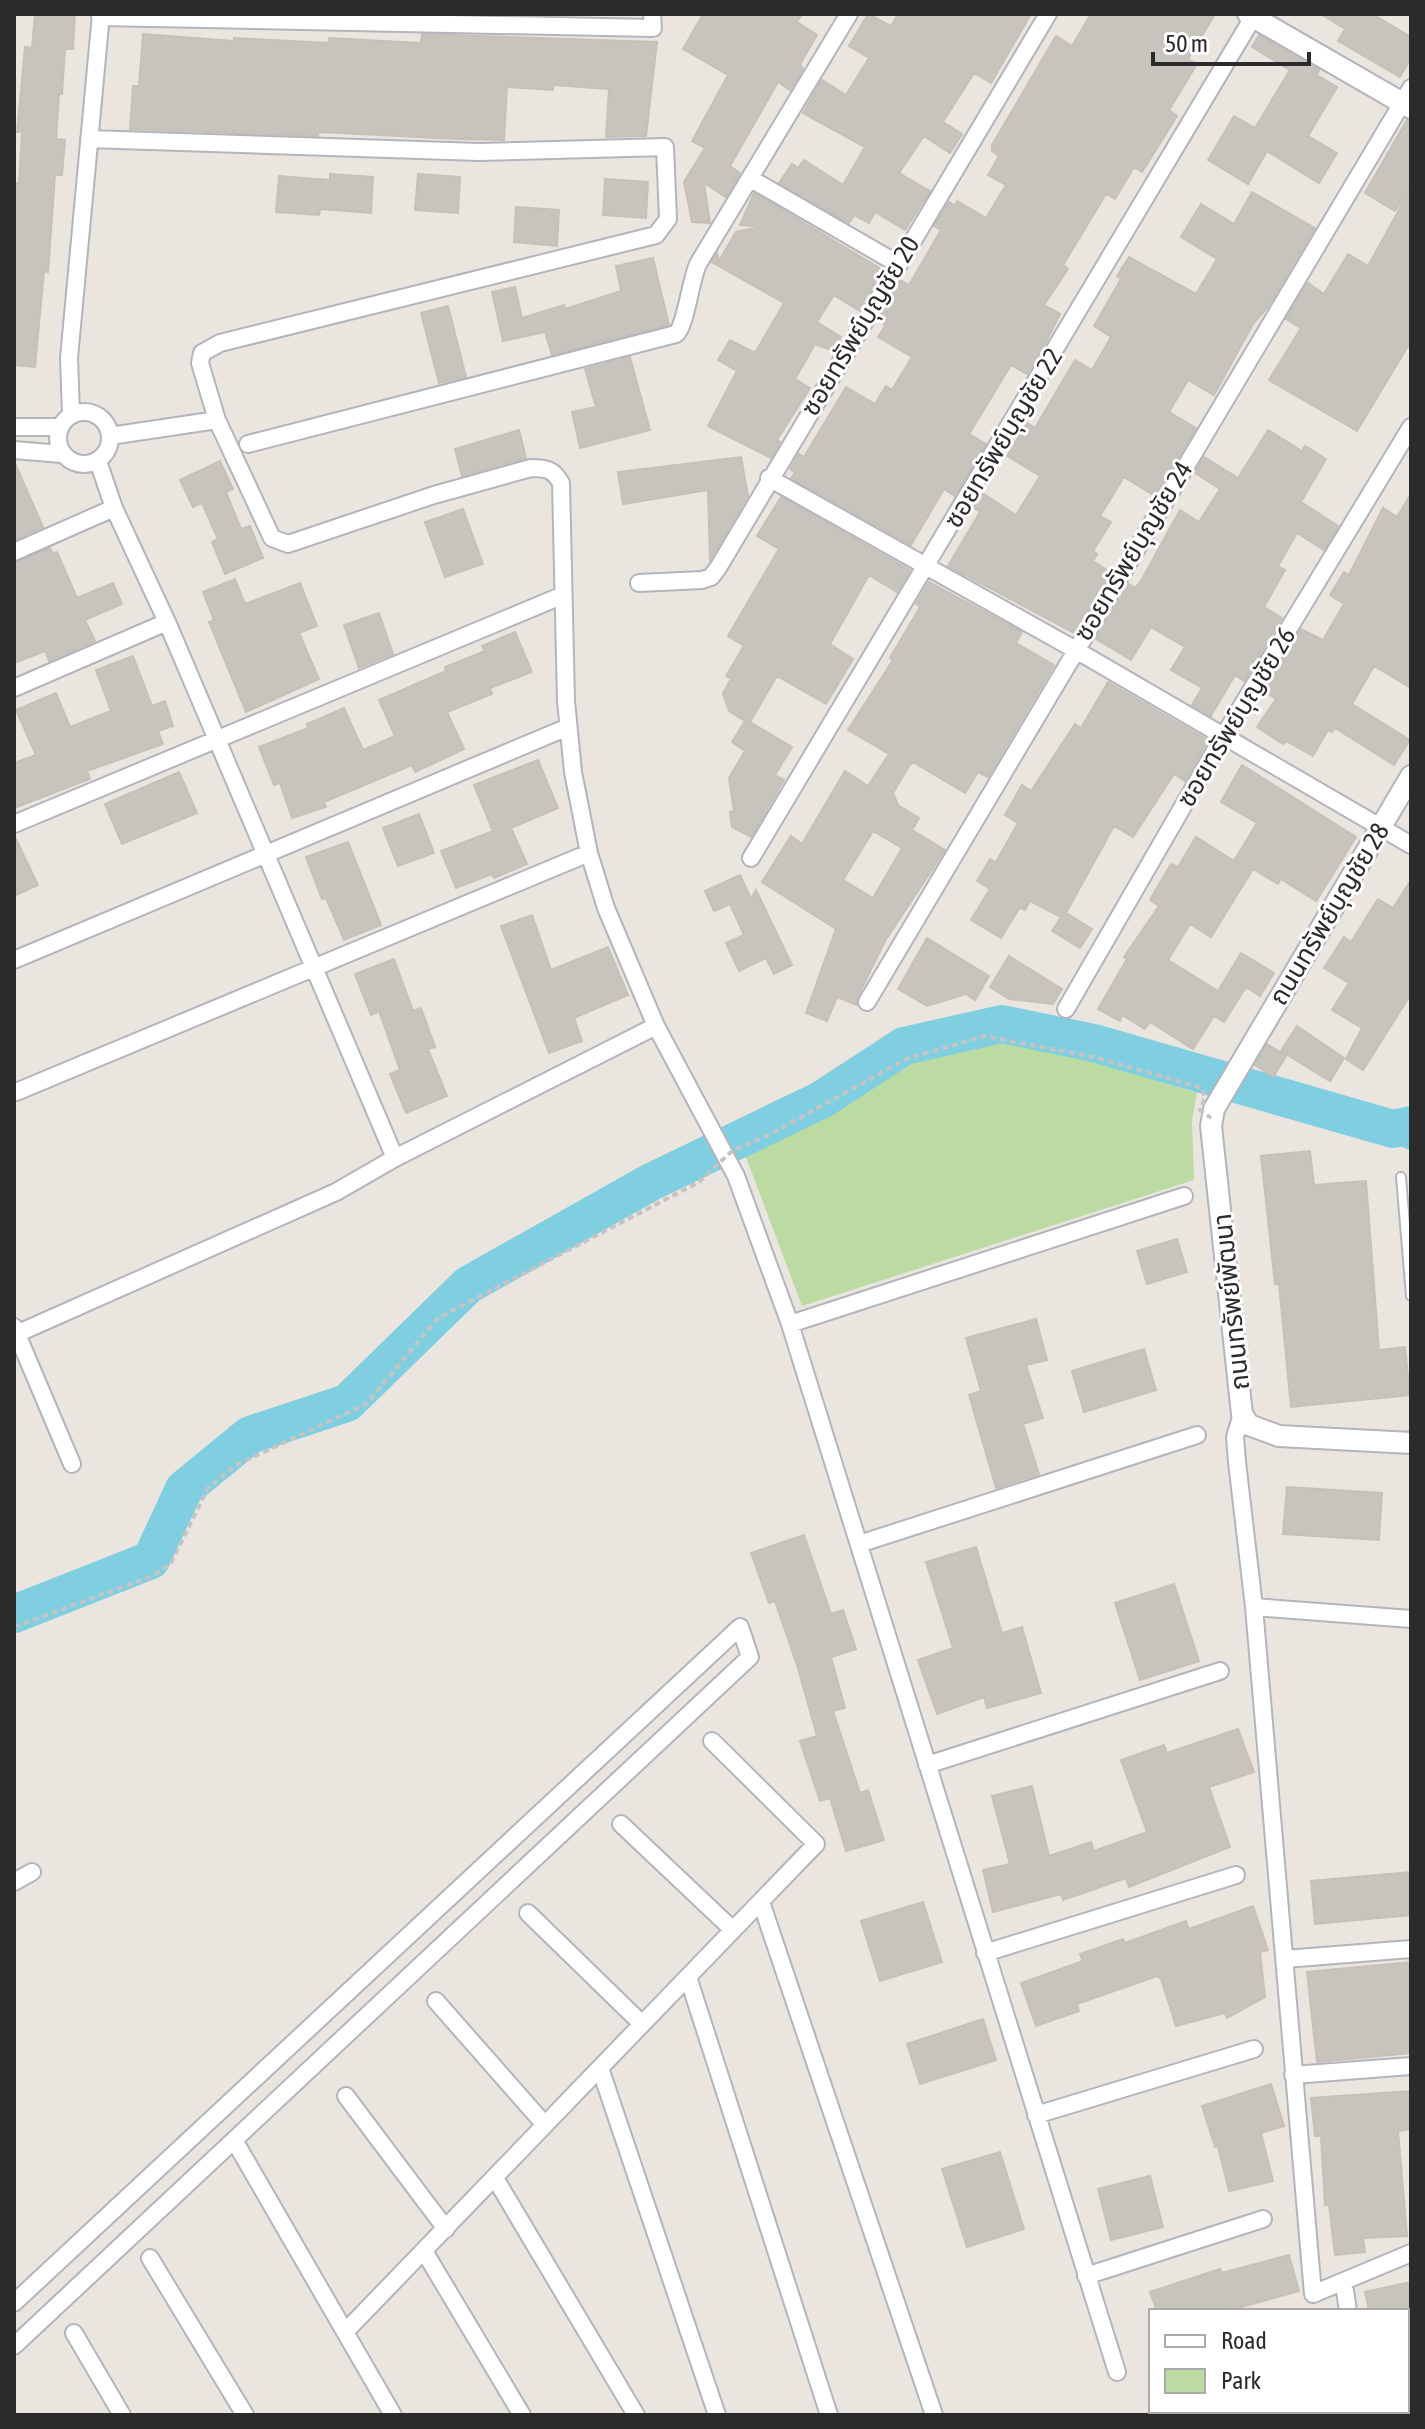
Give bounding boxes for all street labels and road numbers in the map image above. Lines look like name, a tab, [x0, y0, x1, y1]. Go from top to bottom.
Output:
street label: ซอยทรัพย์บุญชัย 20	[795, 231, 926, 422]
street label: ซอยทรัพย์บุญชัย 22	[938, 343, 1069, 534]
street label: ซอยทรัพย์บุญชัย 24	[1068, 456, 1199, 647]
street label: ซอยทรัพย์บุญชัย 26	[1171, 622, 1302, 813]
street label: ถนนทรัพย์บุญชัย 28	[1263, 818, 1396, 1011]
street label: ถนนทรัพย์พัฒนา	[1207, 1212, 1255, 1392]

